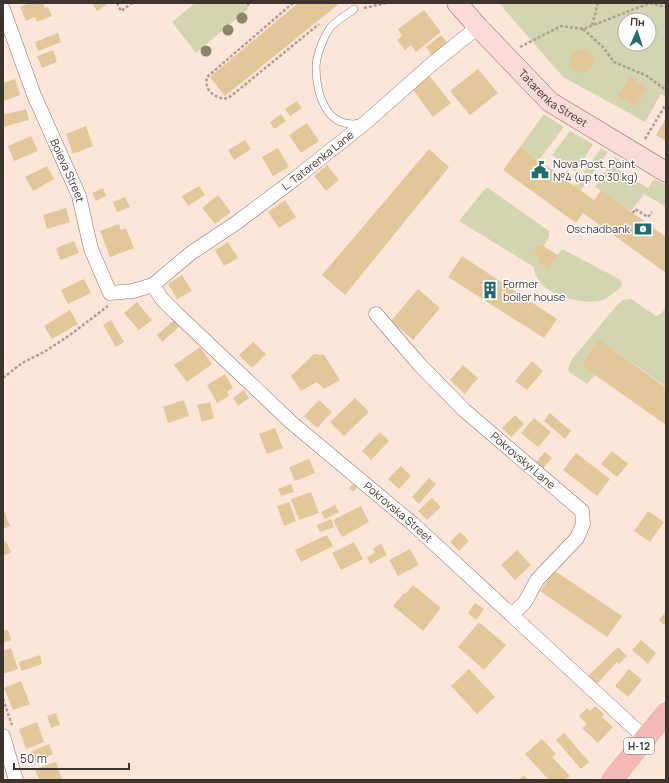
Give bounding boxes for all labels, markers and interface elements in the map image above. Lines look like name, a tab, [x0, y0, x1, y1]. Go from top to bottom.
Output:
north arrow	[617, 12, 657, 52]
text: Пн	[630, 14, 645, 29]
street label: Tatarenka Street	[516, 66, 591, 130]
street label: L. Tatarenka Lane	[278, 126, 357, 193]
street label: Boieva Street	[47, 136, 88, 203]
place label: Nova Post. Point №4 (up to 30 kg)	[553, 156, 638, 184]
public building icon: Nova Post. Point №4 (up to 30 kg)	[530, 160, 550, 180]
bank icon: Oschadbank	[633, 219, 653, 239]
place label: Oschadbank	[566, 221, 631, 236]
place label: Former boiler house	[503, 276, 566, 304]
building icon: Former boiler house	[480, 280, 500, 300]
street label: Pokrovskyi Lane	[488, 428, 559, 492]
street label: Pokrovska Street	[361, 478, 436, 545]
road number: Н-12	[624, 738, 654, 754]
scale bar	[14, 745, 129, 771]
text: 50 m	[20, 750, 47, 767]

